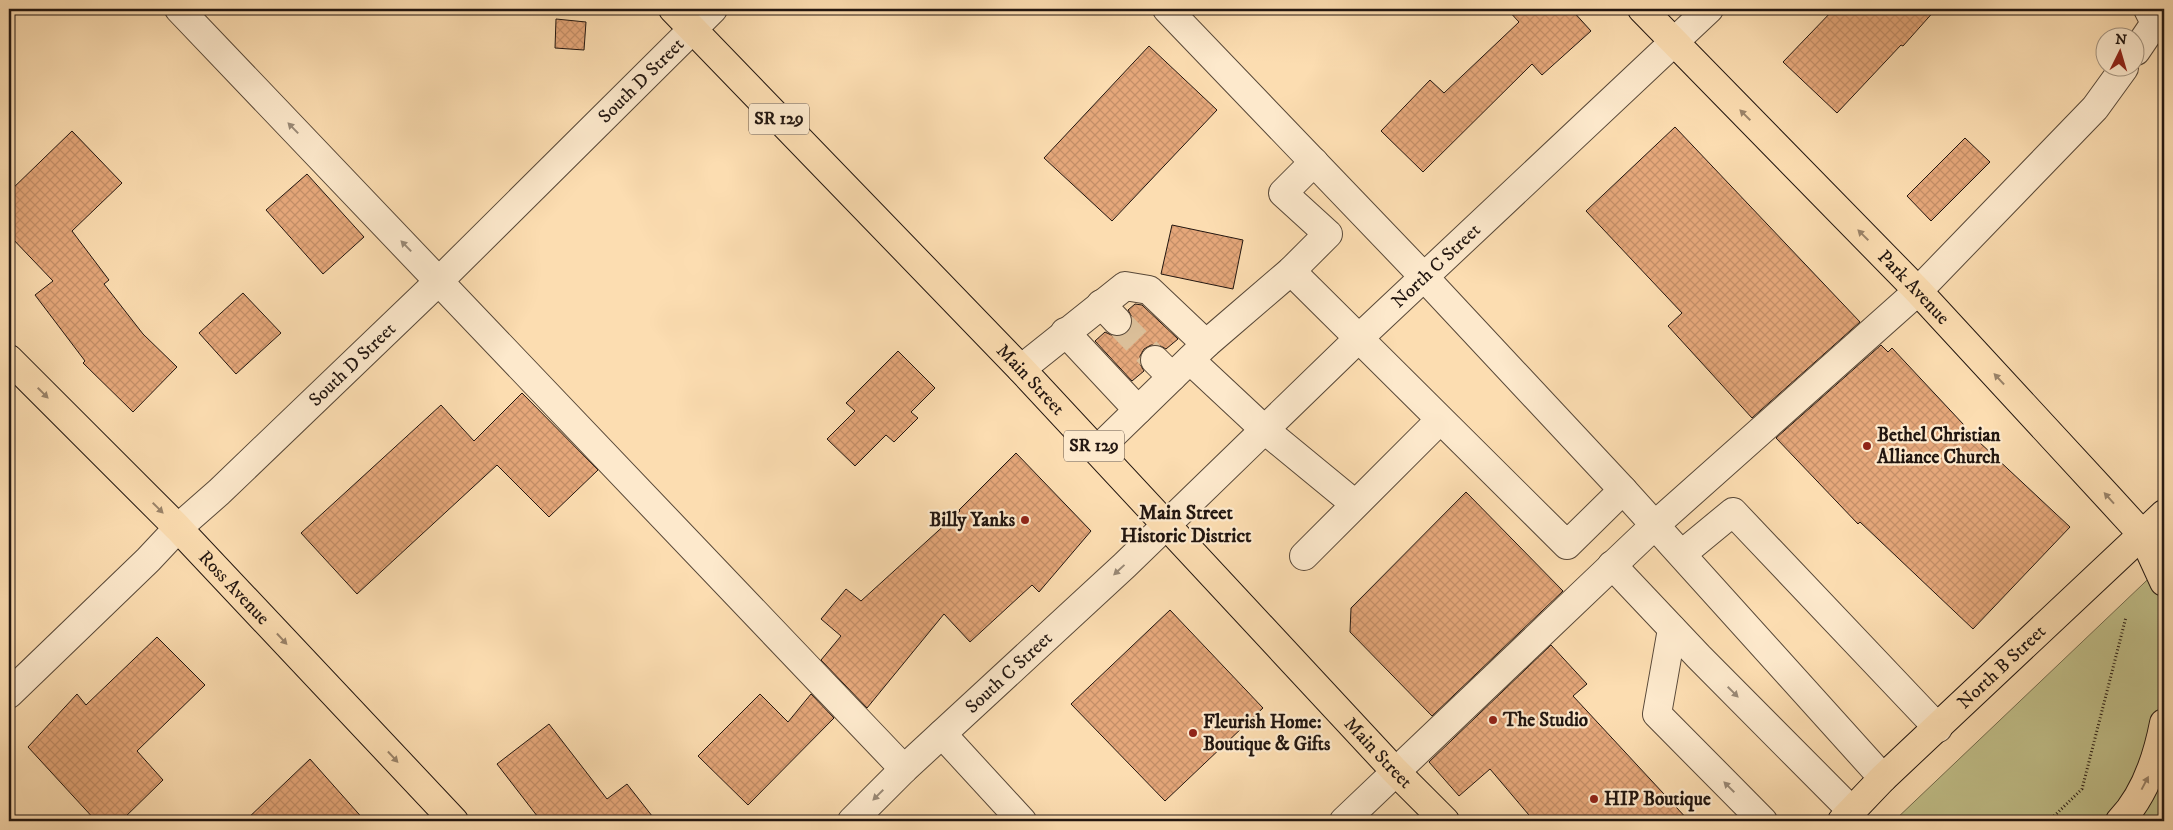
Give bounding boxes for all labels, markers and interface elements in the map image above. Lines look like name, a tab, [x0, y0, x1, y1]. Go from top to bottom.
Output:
north arrow	[2096, 28, 2146, 78]
text: N	[2115, 31, 2128, 50]
street label: South D Street	[593, 33, 689, 128]
road number: SR 129	[749, 104, 809, 134]
one-way arrow	[1739, 110, 1751, 122]
one-way arrow	[287, 123, 299, 135]
street label: North C Street	[1387, 218, 1485, 313]
one-way arrow	[1858, 230, 1870, 242]
one-way arrow	[400, 240, 412, 252]
street label: Park Avenue	[1873, 245, 1955, 329]
street label: South D Street	[304, 317, 400, 411]
street label: Main Street	[992, 339, 1070, 420]
one-way arrow	[1993, 373, 2005, 385]
one-way arrow	[37, 387, 49, 399]
place label: Bethel Christian Alliance Church	[1876, 424, 2001, 469]
road number: SR 129	[1064, 431, 1124, 462]
marker: Bethel Christian Alliance Church	[1861, 440, 1873, 452]
one-way arrow	[2104, 492, 2115, 505]
district label: Main Street Historic District	[1121, 501, 1252, 549]
one-way arrow	[152, 502, 164, 514]
place label: Billy Yanks	[929, 509, 1016, 532]
marker: Billy Yanks	[1019, 514, 1031, 526]
street label: Ross Avenue	[194, 546, 275, 630]
one-way arrow	[1114, 564, 1126, 576]
street label: North B Street	[1953, 620, 2050, 714]
street label: South C Street	[960, 627, 1057, 718]
one-way arrow	[276, 632, 288, 644]
one-way arrow	[1727, 686, 1739, 698]
place label: The Studio	[1502, 709, 1588, 732]
place label: Fleurish Home: Boutique & Gifts	[1203, 711, 1331, 757]
street label: Main Street	[1339, 712, 1417, 793]
marker: The Studio	[1487, 714, 1499, 726]
marker: Fleurish Home: Boutique & Gifts	[1187, 727, 1199, 739]
one-way arrow	[387, 751, 399, 763]
one-way arrow	[2141, 776, 2149, 790]
one-way arrow	[1723, 781, 1735, 793]
place label: HIP Boutique	[1604, 788, 1711, 812]
one-way arrow	[872, 789, 884, 801]
marker: HIP Boutique	[1588, 793, 1600, 805]

